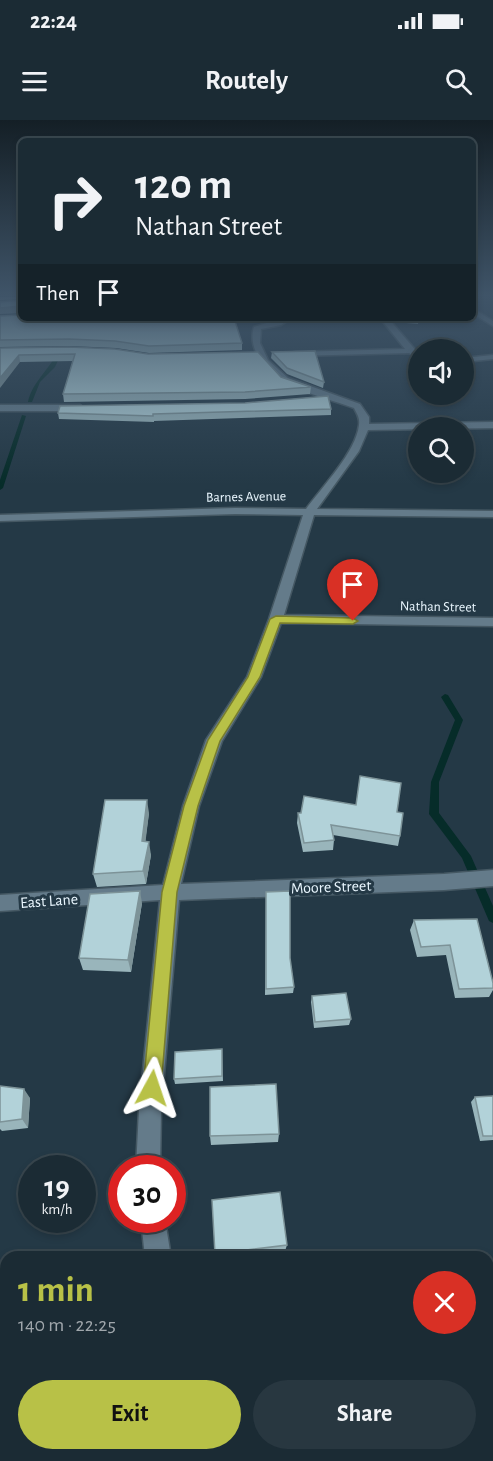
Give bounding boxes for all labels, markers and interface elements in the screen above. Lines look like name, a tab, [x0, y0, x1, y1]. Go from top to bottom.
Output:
text: 22:24	[30, 10, 77, 32]
icon: menu	[18, 65, 51, 98]
icon: search	[442, 65, 475, 98]
text: Routely	[205, 67, 288, 94]
icon: right	[36, 162, 114, 240]
text: 120 m	[135, 164, 232, 206]
text: Nathan Street	[135, 213, 282, 240]
icon: arrive	[92, 276, 125, 309]
text: Then	[36, 282, 80, 304]
map controls	[408, 339, 474, 483]
button: sound	[408, 339, 474, 405]
button: search	[408, 417, 474, 483]
street label: Barnes Avenue	[206, 489, 286, 505]
pin	[327, 559, 378, 621]
icon: arrive	[336, 568, 369, 601]
street label: Nathan Street	[400, 599, 477, 615]
street label: Moore Street	[290, 878, 372, 896]
street label: East Lane	[20, 891, 79, 911]
position arrow	[120, 1056, 184, 1120]
speed limit sign: 30	[108, 1155, 186, 1233]
text: 19	[44, 1172, 70, 1202]
text: km/h	[42, 1202, 72, 1217]
button: close	[413, 1271, 476, 1334]
text: 1 min	[18, 1272, 94, 1308]
text: 140 m · 22:25	[18, 1315, 116, 1335]
button: Exit	[18, 1380, 241, 1449]
button: Share	[253, 1380, 476, 1449]

